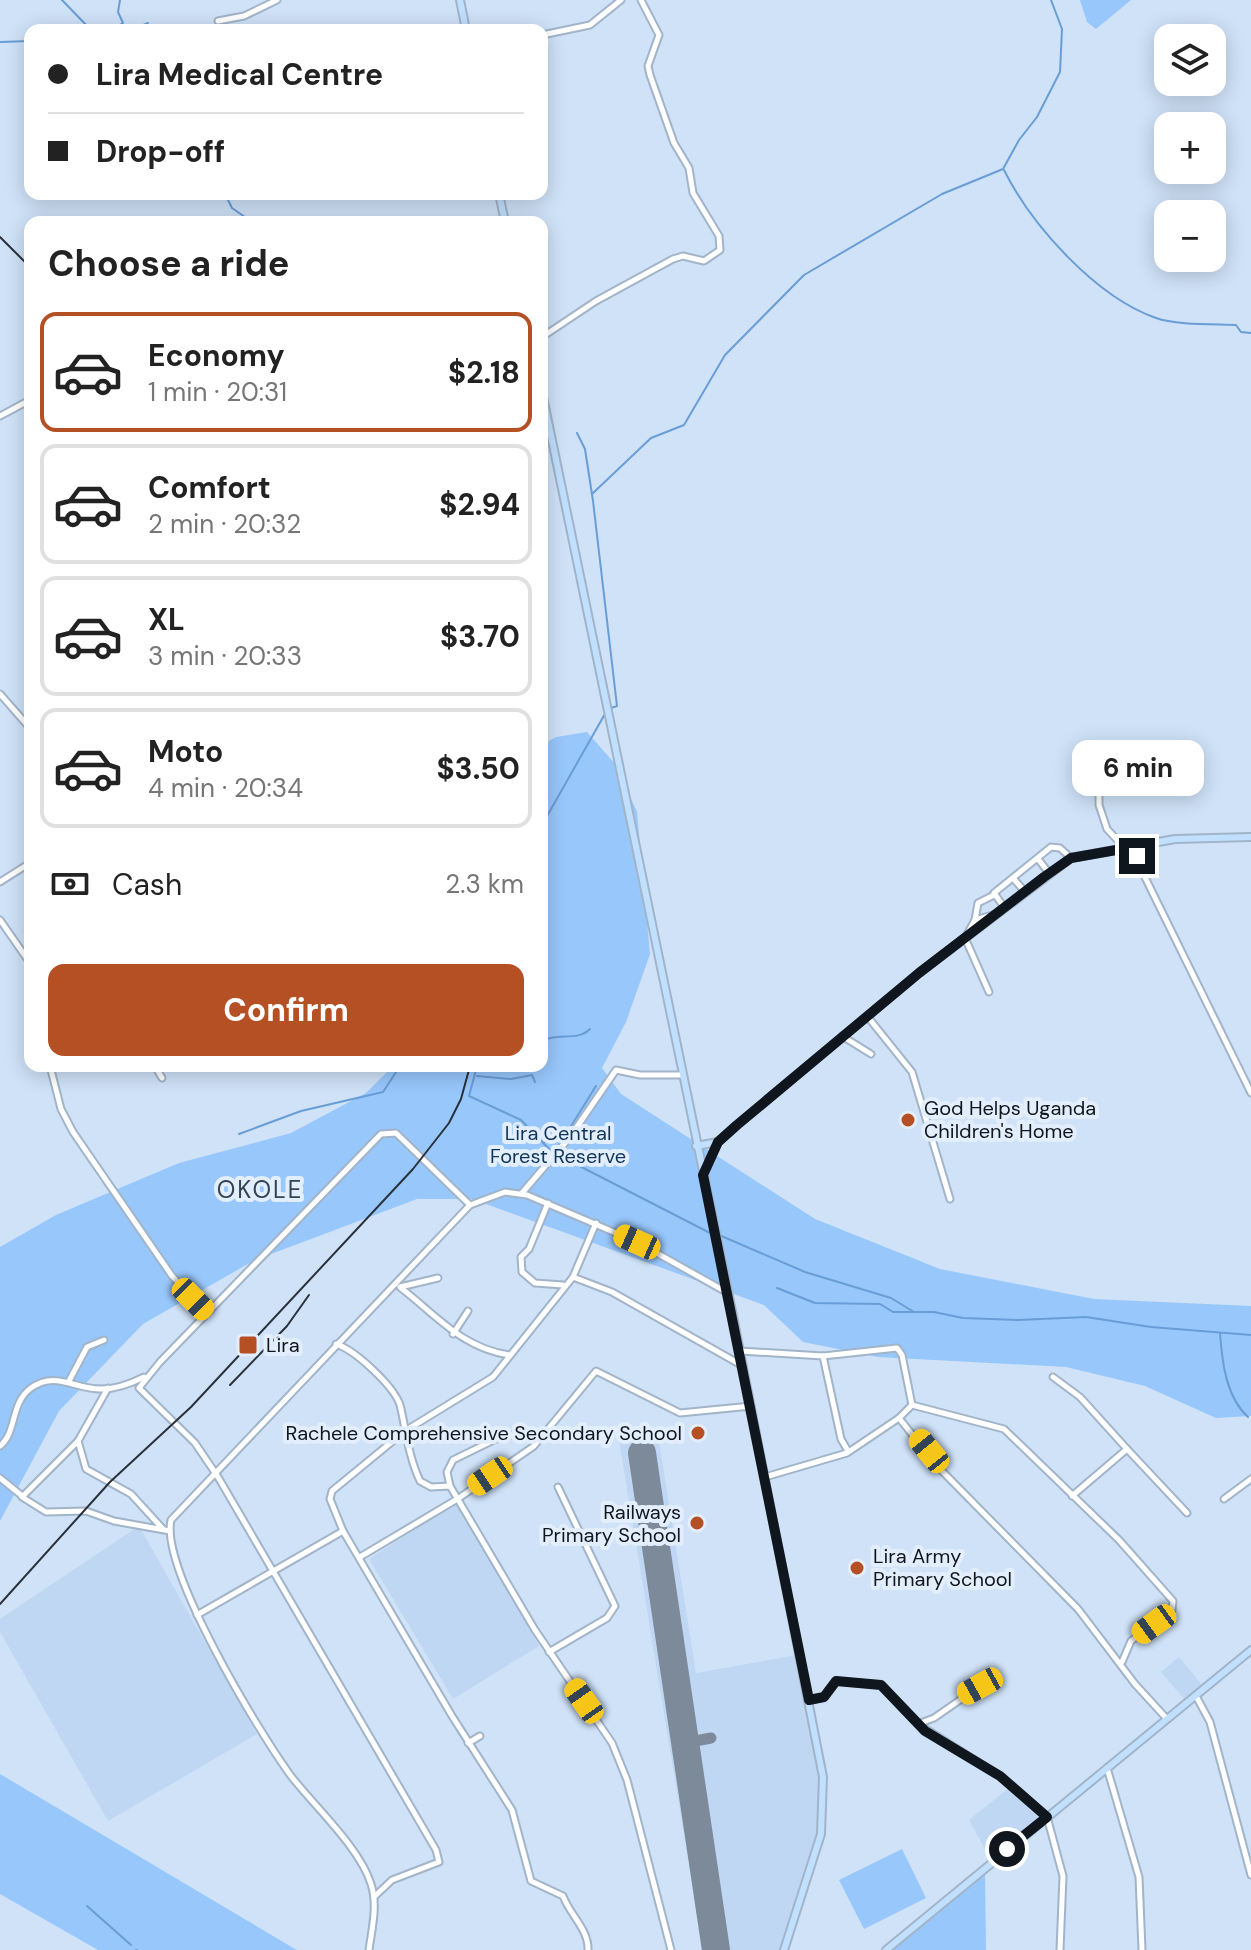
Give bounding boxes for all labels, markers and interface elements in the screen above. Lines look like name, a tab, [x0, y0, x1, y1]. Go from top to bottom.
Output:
map controls	[1154, 24, 1226, 272]
button: layers	[1154, 24, 1226, 96]
text: Lira Medical Centre	[96, 55, 383, 94]
button: +	[1154, 112, 1226, 184]
text: Drop-off	[96, 132, 225, 171]
button: −	[1154, 200, 1226, 272]
text: Choose a ride	[48, 240, 289, 287]
icon: car	[52, 336, 124, 408]
text: Economy	[148, 336, 285, 375]
text: $2.18	[448, 353, 520, 392]
text: 1 min · 20:31	[148, 375, 287, 409]
icon: car	[52, 468, 124, 540]
text: Comfort	[148, 468, 271, 507]
text: $2.94	[439, 485, 520, 524]
text: 2 min · 20:32	[148, 507, 301, 541]
icon: car	[52, 600, 124, 672]
text: XL	[148, 600, 185, 639]
text: $3.70	[440, 617, 520, 656]
text: 3 min · 20:33	[148, 639, 302, 673]
icon: car	[52, 732, 124, 804]
text: Moto	[148, 732, 223, 771]
callout: 6 min	[1071, 740, 1203, 796]
text: $3.50	[436, 749, 520, 788]
text: 6 min	[1103, 751, 1173, 785]
text: 4 min · 20:34	[148, 771, 303, 805]
route end	[1119, 838, 1155, 874]
icon: cash	[48, 862, 92, 906]
text: Cash	[112, 865, 182, 904]
text: 2.3 km	[445, 867, 524, 901]
button: Confirm	[48, 964, 524, 1056]
place label: God Helps Uganda Children's Home	[924, 1095, 1096, 1144]
marker: God Helps Uganda Children's Home	[899, 1111, 917, 1129]
park label: Lira Central Forest Reserve	[490, 1120, 626, 1169]
district label: OKOLE	[217, 1174, 303, 1205]
car	[610, 1221, 664, 1263]
car	[168, 1274, 218, 1324]
place label: Lira	[266, 1332, 300, 1358]
marker: Lira	[237, 1334, 259, 1356]
place label: Rachele Comprehensive Secondary School	[286, 1420, 682, 1446]
marker: Rachele Comprehensive Secondary School	[689, 1424, 707, 1442]
car	[905, 1425, 953, 1477]
car	[463, 1453, 517, 1499]
place label: Railways Primary School	[542, 1499, 681, 1548]
marker: Railways Primary School	[688, 1514, 706, 1532]
place label: Lira Army Primary School	[873, 1543, 1012, 1592]
marker: Lira Army Primary School	[848, 1559, 866, 1577]
car	[1128, 1600, 1180, 1648]
car	[953, 1664, 1007, 1708]
car	[560, 1674, 608, 1728]
route start	[989, 1831, 1025, 1867]

